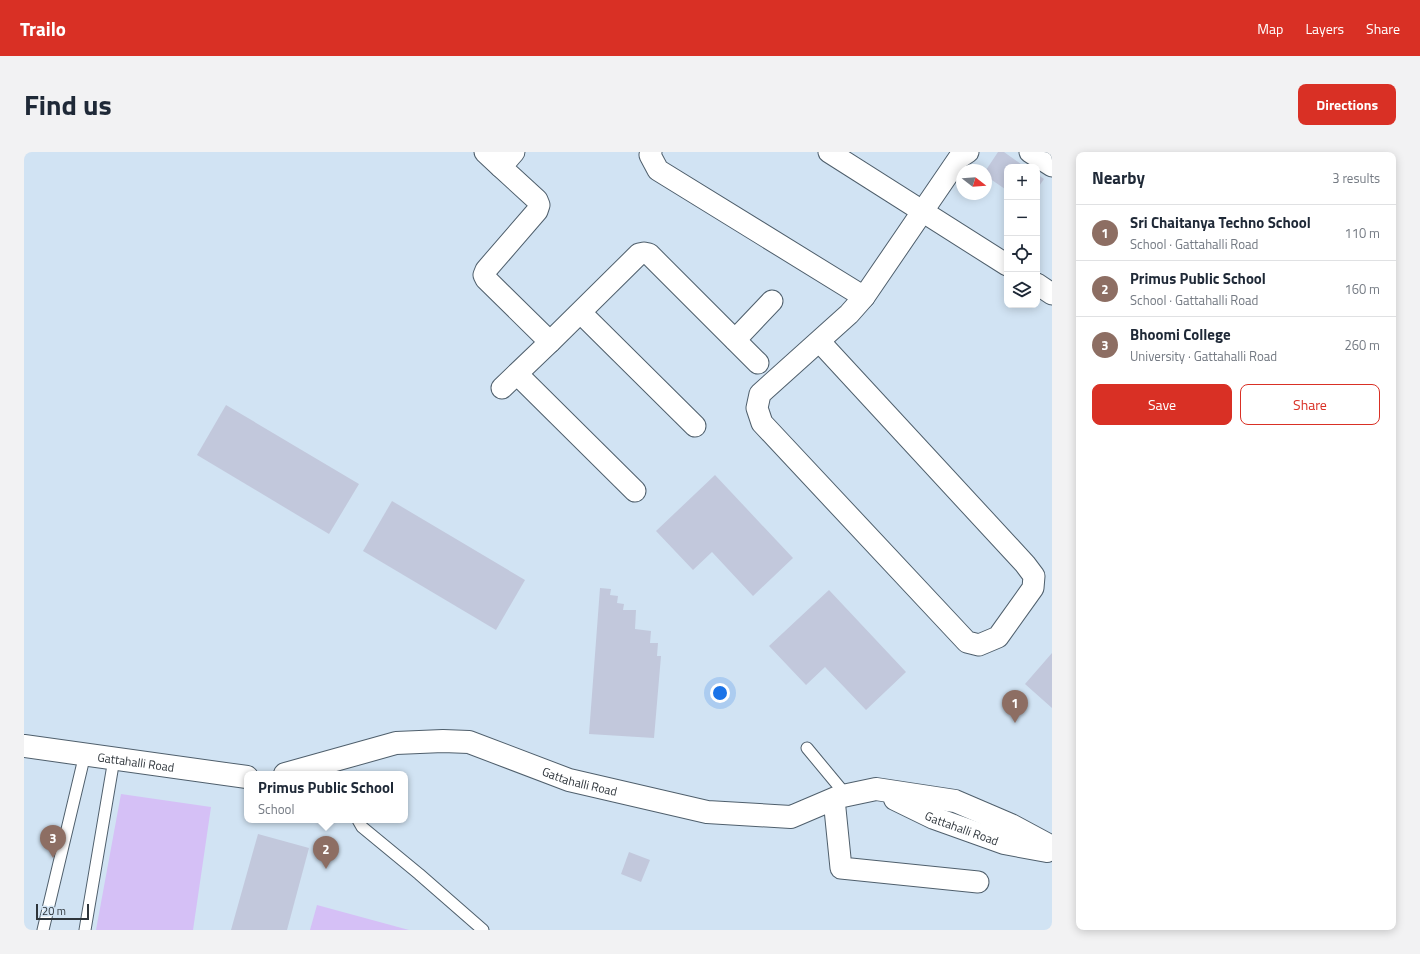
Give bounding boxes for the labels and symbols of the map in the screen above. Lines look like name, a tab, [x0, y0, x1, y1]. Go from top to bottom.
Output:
north arrow	[956, 164, 992, 200]
your location	[710, 683, 730, 703]
pin: 1	[1002, 690, 1028, 723]
street label: Gattahalli Road	[96, 747, 175, 776]
street label: Gattahalli Road	[540, 761, 619, 800]
street label: Gattahalli Road	[922, 806, 1001, 850]
pin: 3	[40, 825, 66, 858]
pin: 2	[313, 836, 339, 869]
scale bar	[36, 902, 89, 921]

